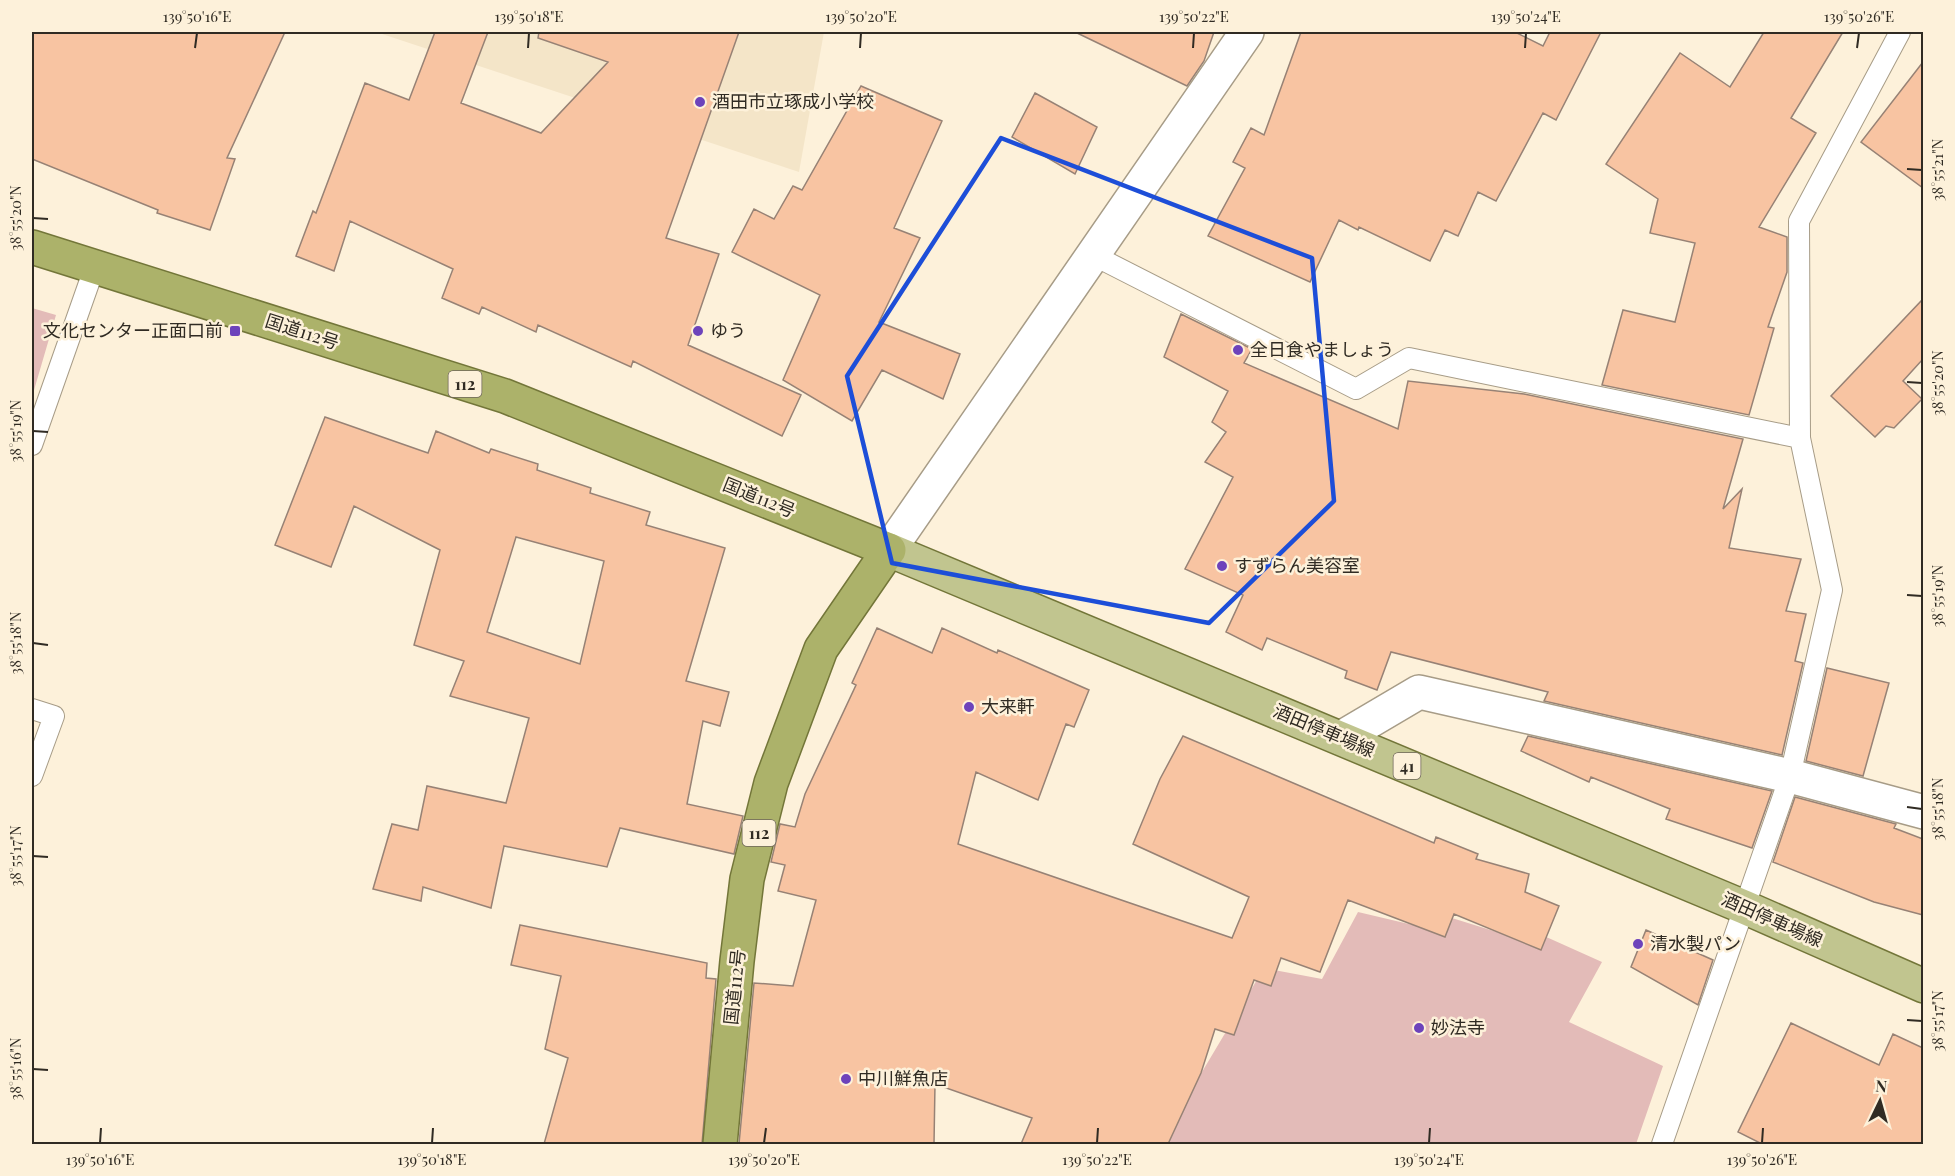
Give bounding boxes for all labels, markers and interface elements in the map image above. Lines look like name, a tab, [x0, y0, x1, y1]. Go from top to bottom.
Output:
text: 139°50'16"E	[163, 6, 231, 26]
text: 139°50'18"E	[494, 6, 564, 26]
text: 139°50'20"E	[825, 6, 897, 26]
text: 139°50'22"E	[1159, 6, 1229, 26]
text: 139°50'24"E	[1491, 6, 1561, 26]
text: 139°50'26"E	[1824, 6, 1894, 26]
place label: 酒田市立琢成小学校	[712, 89, 874, 113]
marker: 酒田市立琢成小学校	[693, 95, 707, 109]
text: 38°55'21"N	[1927, 138, 1947, 201]
text: 38°55'20"N	[5, 185, 25, 251]
street label: 国道112号	[262, 308, 342, 354]
place label: 文化センター正面口前	[43, 318, 223, 342]
place label: ゆう	[710, 318, 746, 342]
marker: 文化センター正面口前	[228, 324, 242, 338]
marker: ゆう	[691, 324, 705, 338]
place label: 全日食やましょう	[1250, 337, 1394, 361]
marker: 全日食やましょう	[1231, 343, 1245, 357]
text: 38°55'20"N	[1927, 350, 1947, 416]
road number: 112	[448, 371, 482, 397]
text: 38°55'19"N	[5, 399, 25, 462]
street label: 国道112号	[720, 472, 799, 522]
place label: すずらん美容室	[1234, 553, 1360, 577]
marker: すずらん美容室	[1215, 559, 1229, 573]
text: 38°55'19"N	[1927, 564, 1947, 627]
text: 38°55'18"N	[5, 611, 25, 675]
place label: 大来軒	[981, 694, 1035, 718]
street label: 酒田停車場線	[1270, 698, 1379, 762]
marker: 大来軒	[962, 700, 976, 714]
road number: 41	[1394, 753, 1420, 779]
text: 38°55'18"N	[1927, 777, 1947, 841]
road number: 112	[742, 820, 776, 846]
text: 38°55'17"N	[5, 825, 25, 887]
street label: 酒田停車場線	[1718, 886, 1827, 952]
place label: 清水製パン	[1650, 931, 1741, 955]
marker: 清水製パン	[1631, 937, 1645, 951]
street label: 国道112号	[718, 948, 750, 1026]
text: 38°55'17"N	[1927, 990, 1947, 1052]
place label: 妙法寺	[1431, 1015, 1485, 1039]
marker: 妙法寺	[1412, 1021, 1426, 1035]
text: 38°55'16"N	[5, 1037, 25, 1101]
place label: 中川鮮魚店	[858, 1066, 948, 1090]
north arrow	[1850, 1071, 1910, 1131]
marker: 中川鮮魚店	[839, 1072, 853, 1086]
text: N	[1875, 1075, 1888, 1097]
text: 139°50'16"E	[66, 1149, 134, 1169]
text: 139°50'18"E	[397, 1149, 467, 1169]
text: 139°50'20"E	[728, 1149, 800, 1169]
text: 139°50'22"E	[1062, 1149, 1132, 1169]
text: 139°50'24"E	[1394, 1149, 1464, 1169]
text: 139°50'26"E	[1727, 1149, 1797, 1169]

